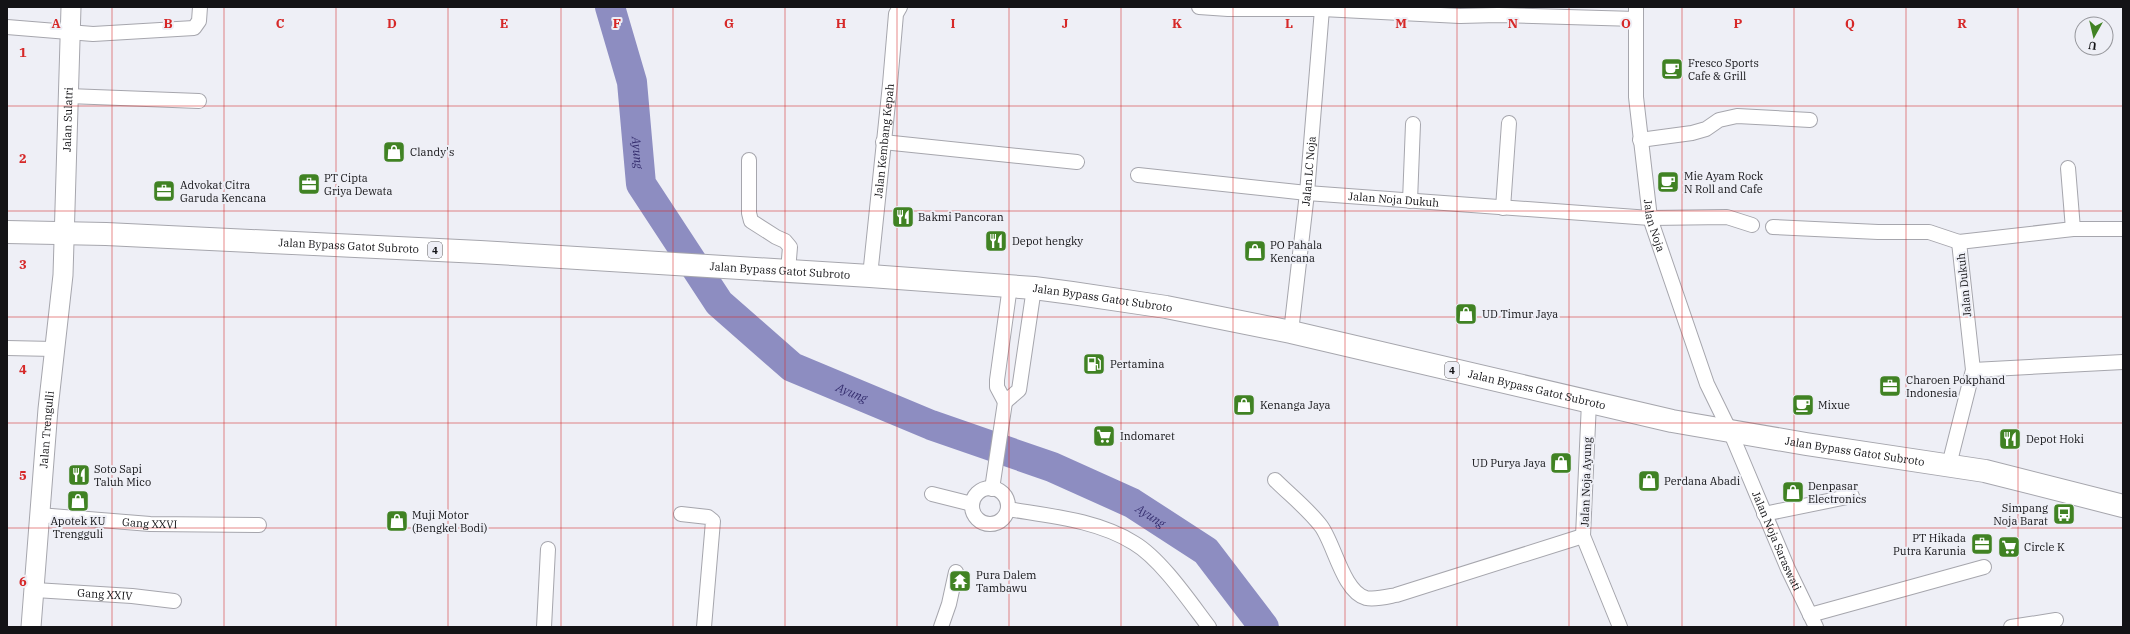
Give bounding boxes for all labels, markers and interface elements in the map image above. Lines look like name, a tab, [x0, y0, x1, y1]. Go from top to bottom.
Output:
text: A	[51, 15, 61, 32]
text: B	[163, 15, 173, 32]
text: C	[276, 15, 285, 32]
text: D	[387, 15, 397, 32]
text: E	[500, 15, 508, 32]
text: F	[613, 15, 621, 32]
text: G	[724, 15, 734, 32]
text: H	[836, 15, 847, 32]
text: I	[951, 15, 956, 32]
text: J	[1062, 15, 1069, 32]
text: K	[1172, 15, 1182, 32]
text: L	[1285, 15, 1293, 32]
text: M	[1395, 15, 1407, 32]
text: N	[1508, 15, 1518, 32]
text: O	[1621, 15, 1631, 32]
text: P	[1734, 15, 1743, 32]
text: Q	[1845, 15, 1855, 32]
text: R	[1957, 15, 1967, 32]
north arrow	[2074, 16, 2114, 56]
text: U	[2087, 38, 2098, 53]
text: 1	[19, 44, 27, 61]
cafe icon: Fresco Sports Cafe & Grill	[1659, 56, 1685, 82]
place label: Fresco Sports Cafe & Grill	[1688, 56, 1759, 83]
street label: Jalan Kembang Kepah	[871, 83, 897, 199]
street label: Jalan Sulatri	[60, 87, 76, 152]
water label: Ayung	[629, 135, 647, 170]
street label: Jalan LC Noja	[1299, 135, 1319, 207]
shop icon: Clandy's	[381, 139, 407, 165]
place label: Clandy's	[410, 145, 454, 159]
text: 2	[19, 150, 27, 167]
cafe icon: Mie Ayam Rock N Roll and Cafe	[1655, 169, 1681, 195]
place label: Mie Ayam Rock N Roll and Cafe	[1684, 169, 1764, 196]
office icon: PT Cipta Griya Dewata	[296, 171, 322, 197]
place label: PT Cipta Griya Dewata	[324, 171, 392, 198]
office icon: Advokat Citra Garuda Kencana	[151, 178, 177, 204]
place label: Advokat Citra Garuda Kencana	[180, 178, 266, 205]
street label: Jalan Noja Dukuh	[1348, 189, 1440, 210]
street label: Jalan Noja	[1641, 199, 1668, 254]
restaurant icon: Bakmi Pancoran	[890, 204, 916, 230]
place label: Bakmi Pancoran	[918, 210, 1004, 224]
restaurant icon: Depot hengky	[983, 228, 1009, 254]
place label: Depot hengky	[1012, 234, 1083, 248]
street label: Jalan Bypass Gatot Subroto	[278, 235, 419, 256]
shop icon: PO Pahala Kencana	[1242, 238, 1268, 264]
place label: PO Pahala Kencana	[1270, 238, 1322, 265]
road number: 4	[428, 242, 442, 258]
street label: Jalan Dukuh	[1954, 252, 1974, 318]
text: 3	[19, 256, 27, 273]
street label: Jalan Bypass Gatot Subroto	[709, 259, 851, 282]
street label: Jalan Bypass Gatot Subroto	[1032, 281, 1174, 315]
shop icon: UD Timur Jaya	[1453, 301, 1479, 327]
place label: UD Timur Jaya	[1482, 307, 1558, 321]
fuel station icon: Pertamina	[1081, 351, 1107, 377]
place label: Pertamina	[1110, 357, 1164, 371]
text: 4	[19, 361, 27, 378]
road number: 4	[1445, 362, 1459, 378]
street label: Jalan Bypass Gatot Subroto	[1467, 367, 1607, 412]
office icon: Charoen Pokphand Indonesia	[1877, 373, 1903, 399]
place label: Charoen Pokphand Indonesia	[1906, 373, 2006, 400]
water label: Ayung	[833, 379, 870, 405]
street label: Jalan Trengulli	[36, 390, 57, 469]
shop icon: Kenanga Jaya	[1231, 392, 1257, 418]
cafe icon: Mixue	[1790, 392, 1816, 418]
place label: Kenanga Jaya	[1260, 398, 1331, 412]
place label: Mixue	[1818, 398, 1850, 412]
supermarket icon: Indomaret	[1091, 423, 1117, 449]
restaurant icon: Depot Hoki	[1997, 426, 2023, 452]
place label: Indomaret	[1120, 429, 1175, 443]
place label: Depot Hoki	[2026, 432, 2084, 446]
street label: Jalan Bypass Gatot Subroto	[1784, 434, 1925, 469]
street label: Jalan Noja Ayung	[1577, 437, 1595, 527]
shop icon: UD Purya Jaya	[1548, 450, 1574, 476]
place label: UD Purya Jaya	[1472, 456, 1546, 470]
restaurant icon: Soto Sapi Taluh Mico	[66, 462, 92, 488]
place label: Soto Sapi Taluh Mico	[94, 462, 151, 489]
text: 5	[19, 467, 27, 484]
shop icon: Perdana Abadi	[1636, 468, 1662, 494]
place label: Perdana Abadi	[1664, 474, 1741, 488]
shop icon: Denpasar Electronics	[1780, 479, 1806, 505]
place label: Denpasar Electronics	[1808, 479, 1866, 506]
shop icon: Apotek KU Trengguli	[65, 488, 91, 514]
street label: Jalan Noja Saraswati	[1749, 489, 1805, 593]
water label: Ayung	[1133, 500, 1169, 531]
place label: Simpang Noja Barat	[1993, 501, 2048, 528]
bus stop icon: Simpang Noja Barat	[2051, 501, 2077, 527]
shop icon: Muji Motor (Bengkel Bodi)	[384, 508, 410, 534]
place label: Muji Motor (Bengkel Bodi)	[412, 508, 487, 535]
place label: Apotek KU Trengguli	[50, 514, 106, 541]
street label: Gang XXVI	[121, 515, 178, 531]
place label: PT Hikada Putra Karunia	[1893, 531, 1966, 558]
office icon: PT Hikada Putra Karunia	[1969, 531, 1995, 557]
supermarket icon: Circle K	[1996, 534, 2022, 560]
place label: Circle K	[2024, 540, 2065, 554]
temple icon: Pura Dalem Tambawu	[947, 568, 973, 594]
place label: Pura Dalem Tambawu	[976, 568, 1037, 595]
text: 6	[19, 573, 27, 590]
street label: Gang XXIV	[77, 586, 134, 603]

